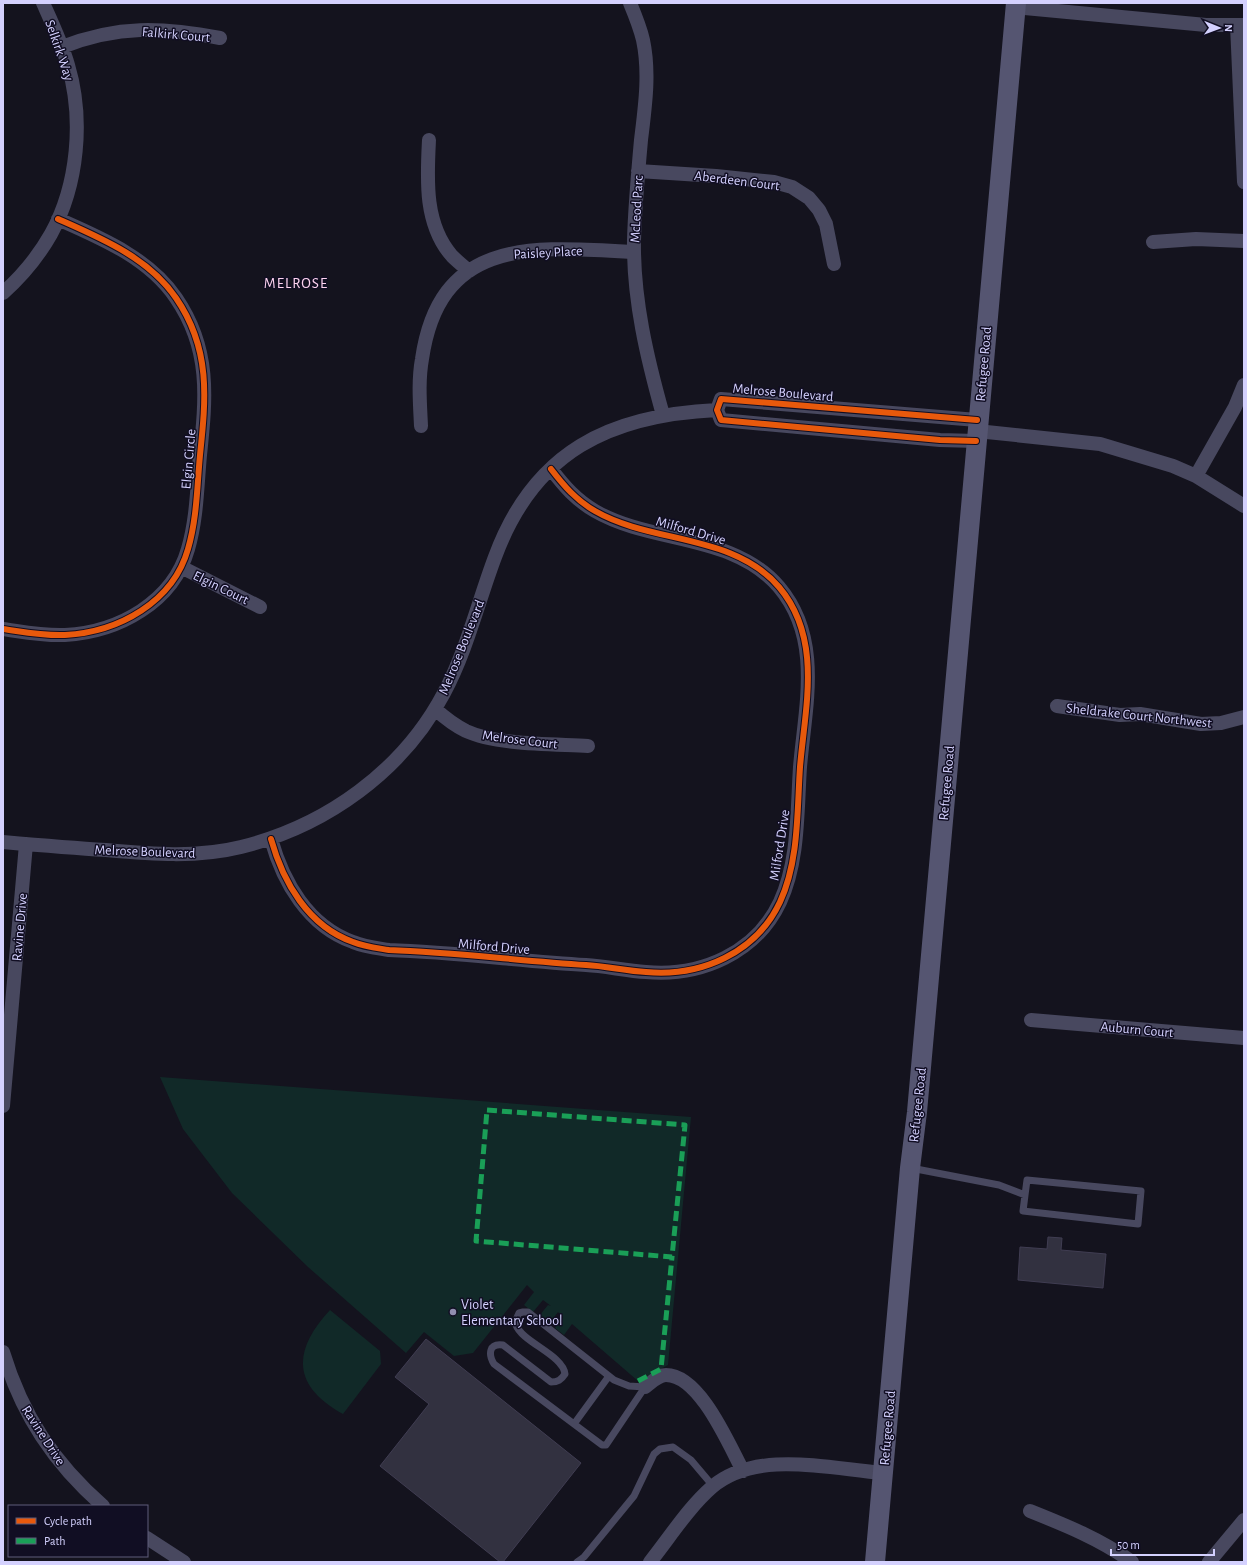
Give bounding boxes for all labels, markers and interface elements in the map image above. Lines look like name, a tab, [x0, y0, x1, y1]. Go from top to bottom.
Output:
north arrow	[1199, 8, 1239, 48]
street label: Selkirk Way	[42, 18, 76, 83]
text: N	[1223, 24, 1234, 32]
street label: Falkirk Court	[141, 25, 211, 45]
street label: Aberdeen Court	[693, 169, 781, 193]
street label: McLeod Parc	[628, 174, 646, 243]
street label: Paisley Place	[513, 244, 583, 262]
district label: MELROSE	[264, 276, 328, 291]
street label: Refugee Road	[974, 326, 994, 402]
street label: Melrose Boulevard	[732, 382, 834, 404]
street label: Elgin Circle	[179, 428, 199, 490]
street label: Milford Drive	[654, 514, 727, 548]
street label: Elgin Court	[191, 569, 251, 608]
street label: Melrose Boulevard	[437, 598, 487, 697]
street label: Sheldrake Court Northwest	[1065, 701, 1213, 731]
street label: Melrose Court	[481, 728, 559, 752]
street label: Refugee Road	[937, 745, 957, 821]
street label: Milford Drive	[767, 809, 793, 882]
street label: Melrose Boulevard	[94, 843, 196, 861]
street label: Ravine Drive	[10, 893, 30, 962]
street label: Milford Drive	[458, 937, 530, 957]
street label: Auburn Court	[1100, 1020, 1174, 1040]
street label: Refugee Road	[907, 1067, 929, 1143]
place label: Violet Elementary School	[461, 1298, 563, 1328]
marker: Violet Elementary School	[448, 1307, 458, 1317]
street label: Refugee Road	[878, 1390, 898, 1466]
street label: Ravine Drive	[19, 1403, 68, 1468]
legend	[8, 1505, 148, 1557]
text: Cycle path	[44, 1515, 92, 1528]
scale bar	[1111, 1531, 1214, 1557]
text: Path	[44, 1535, 66, 1547]
text: 50 m	[1117, 1539, 1140, 1551]

